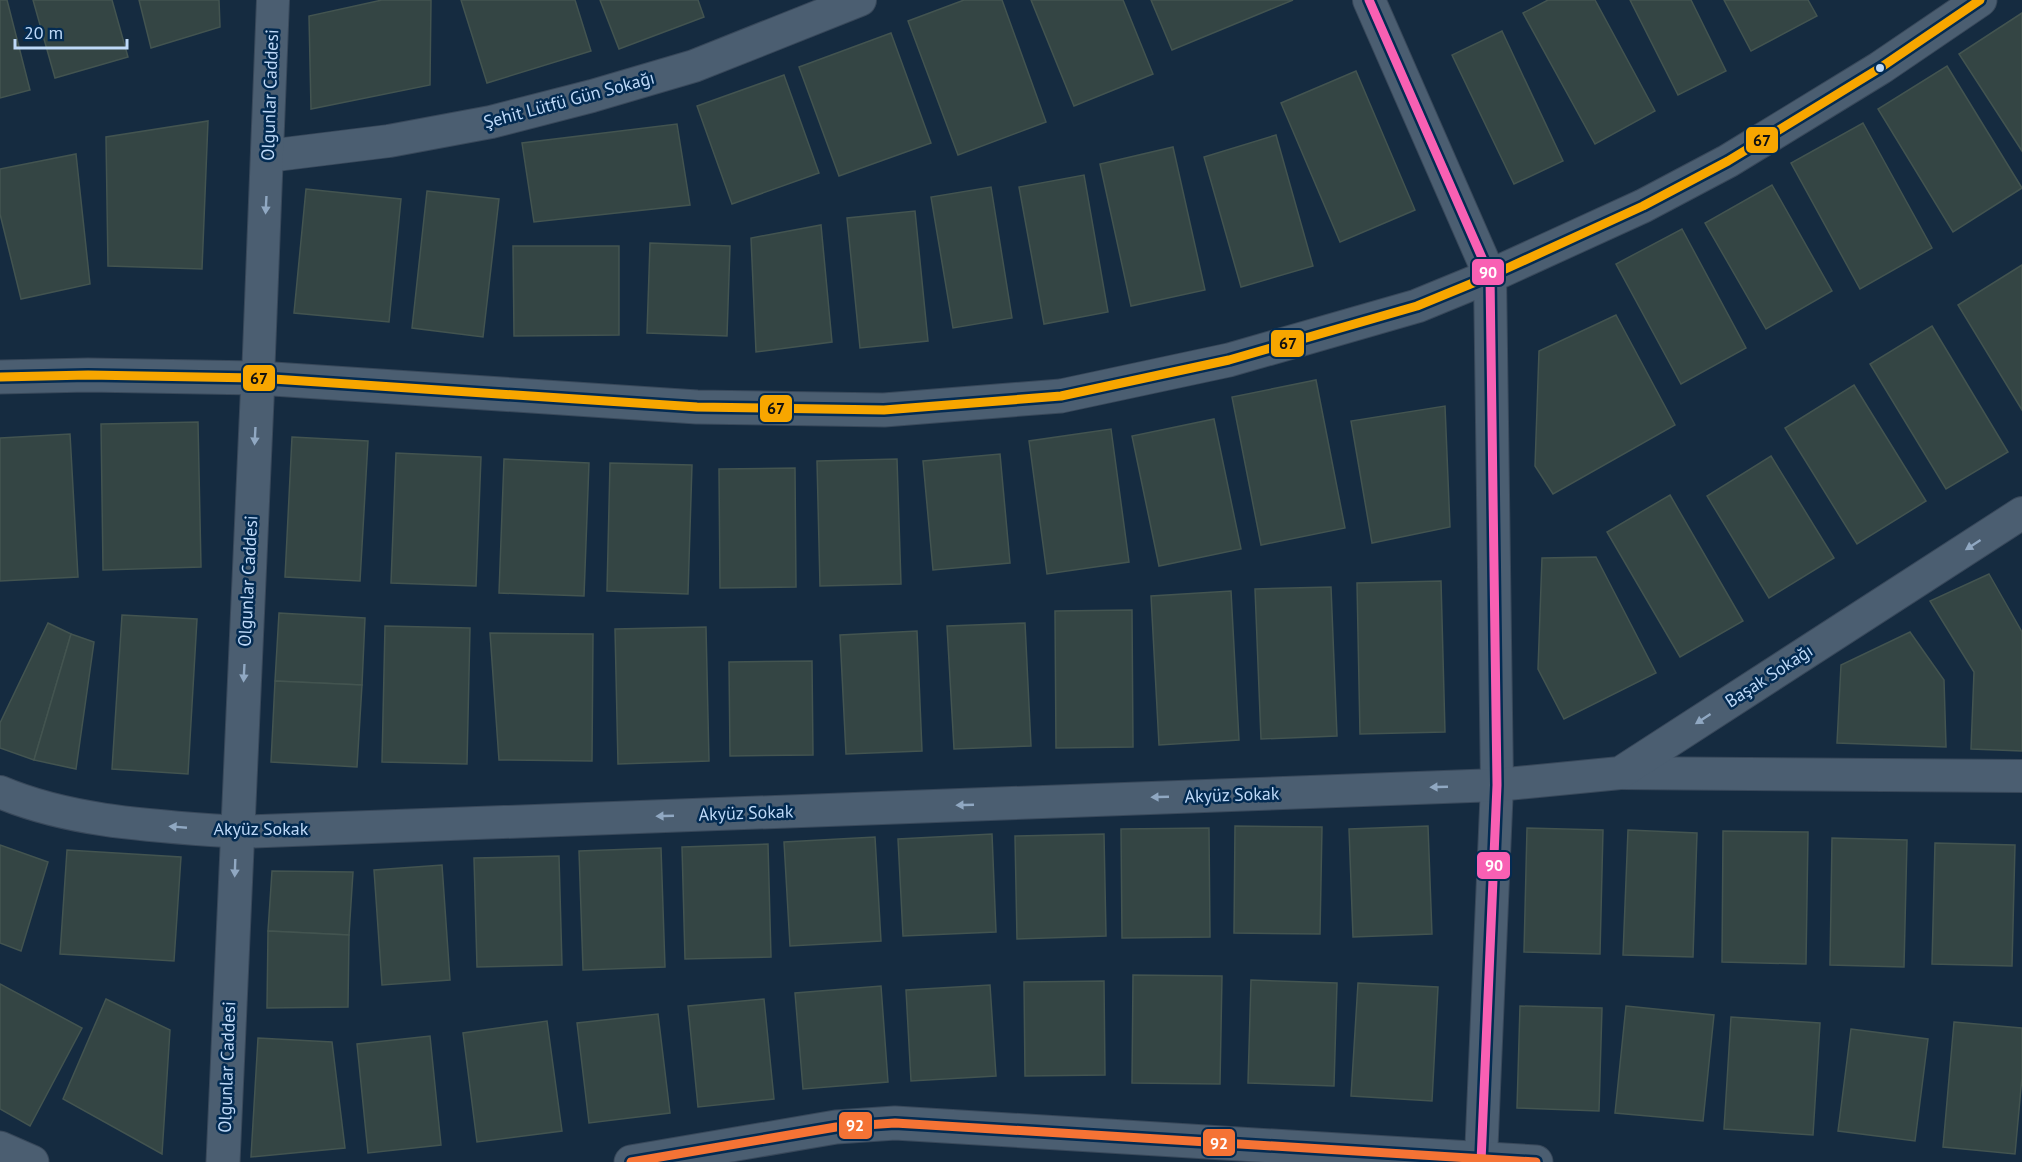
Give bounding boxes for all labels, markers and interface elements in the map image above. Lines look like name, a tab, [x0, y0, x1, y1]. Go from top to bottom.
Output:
scale bar	[15, 12, 128, 50]
text: 20 m	[24, 21, 63, 44]
street label: Olgunlar Caddesi	[256, 29, 283, 161]
unlabelled marker	[1874, 62, 1886, 74]
street label: Şehit Lütfü Gün Sokağı	[481, 66, 657, 133]
line badge: 67	[1745, 126, 1779, 154]
text: 67	[1753, 130, 1771, 150]
one-way arrow	[261, 196, 270, 215]
line badge: 90	[1471, 258, 1505, 286]
text: 90	[1479, 262, 1497, 282]
line badge: 67	[1270, 329, 1305, 358]
text: 67	[1279, 333, 1297, 353]
line badge: 67	[242, 364, 276, 392]
text: 67	[250, 368, 268, 388]
line badge: 67	[759, 394, 793, 423]
text: 67	[767, 398, 785, 418]
one-way arrow	[250, 426, 259, 445]
street label: Olgunlar Caddesi	[233, 515, 262, 647]
one-way arrow	[1965, 539, 1981, 550]
street label: Başak Sokağı	[1720, 639, 1817, 712]
one-way arrow	[239, 663, 248, 682]
one-way arrow	[1695, 713, 1711, 724]
street label: Akyüz Sokak	[1184, 781, 1280, 808]
one-way arrow	[1429, 782, 1448, 791]
one-way arrow	[1150, 793, 1169, 802]
street label: Akyüz Sokak	[698, 799, 794, 826]
one-way arrow	[955, 800, 974, 809]
one-way arrow	[656, 811, 675, 821]
street label: Akyüz Sokak	[214, 817, 309, 840]
one-way arrow	[169, 822, 188, 832]
line badge: 90	[1476, 851, 1511, 880]
text: 90	[1485, 855, 1503, 875]
one-way arrow	[231, 858, 240, 877]
street label: Olgunlar Caddesi	[213, 1001, 240, 1133]
line badge: 92	[838, 1111, 873, 1140]
text: 92	[846, 1115, 864, 1135]
line badge: 92	[1202, 1128, 1236, 1157]
text: 92	[1210, 1133, 1228, 1153]

